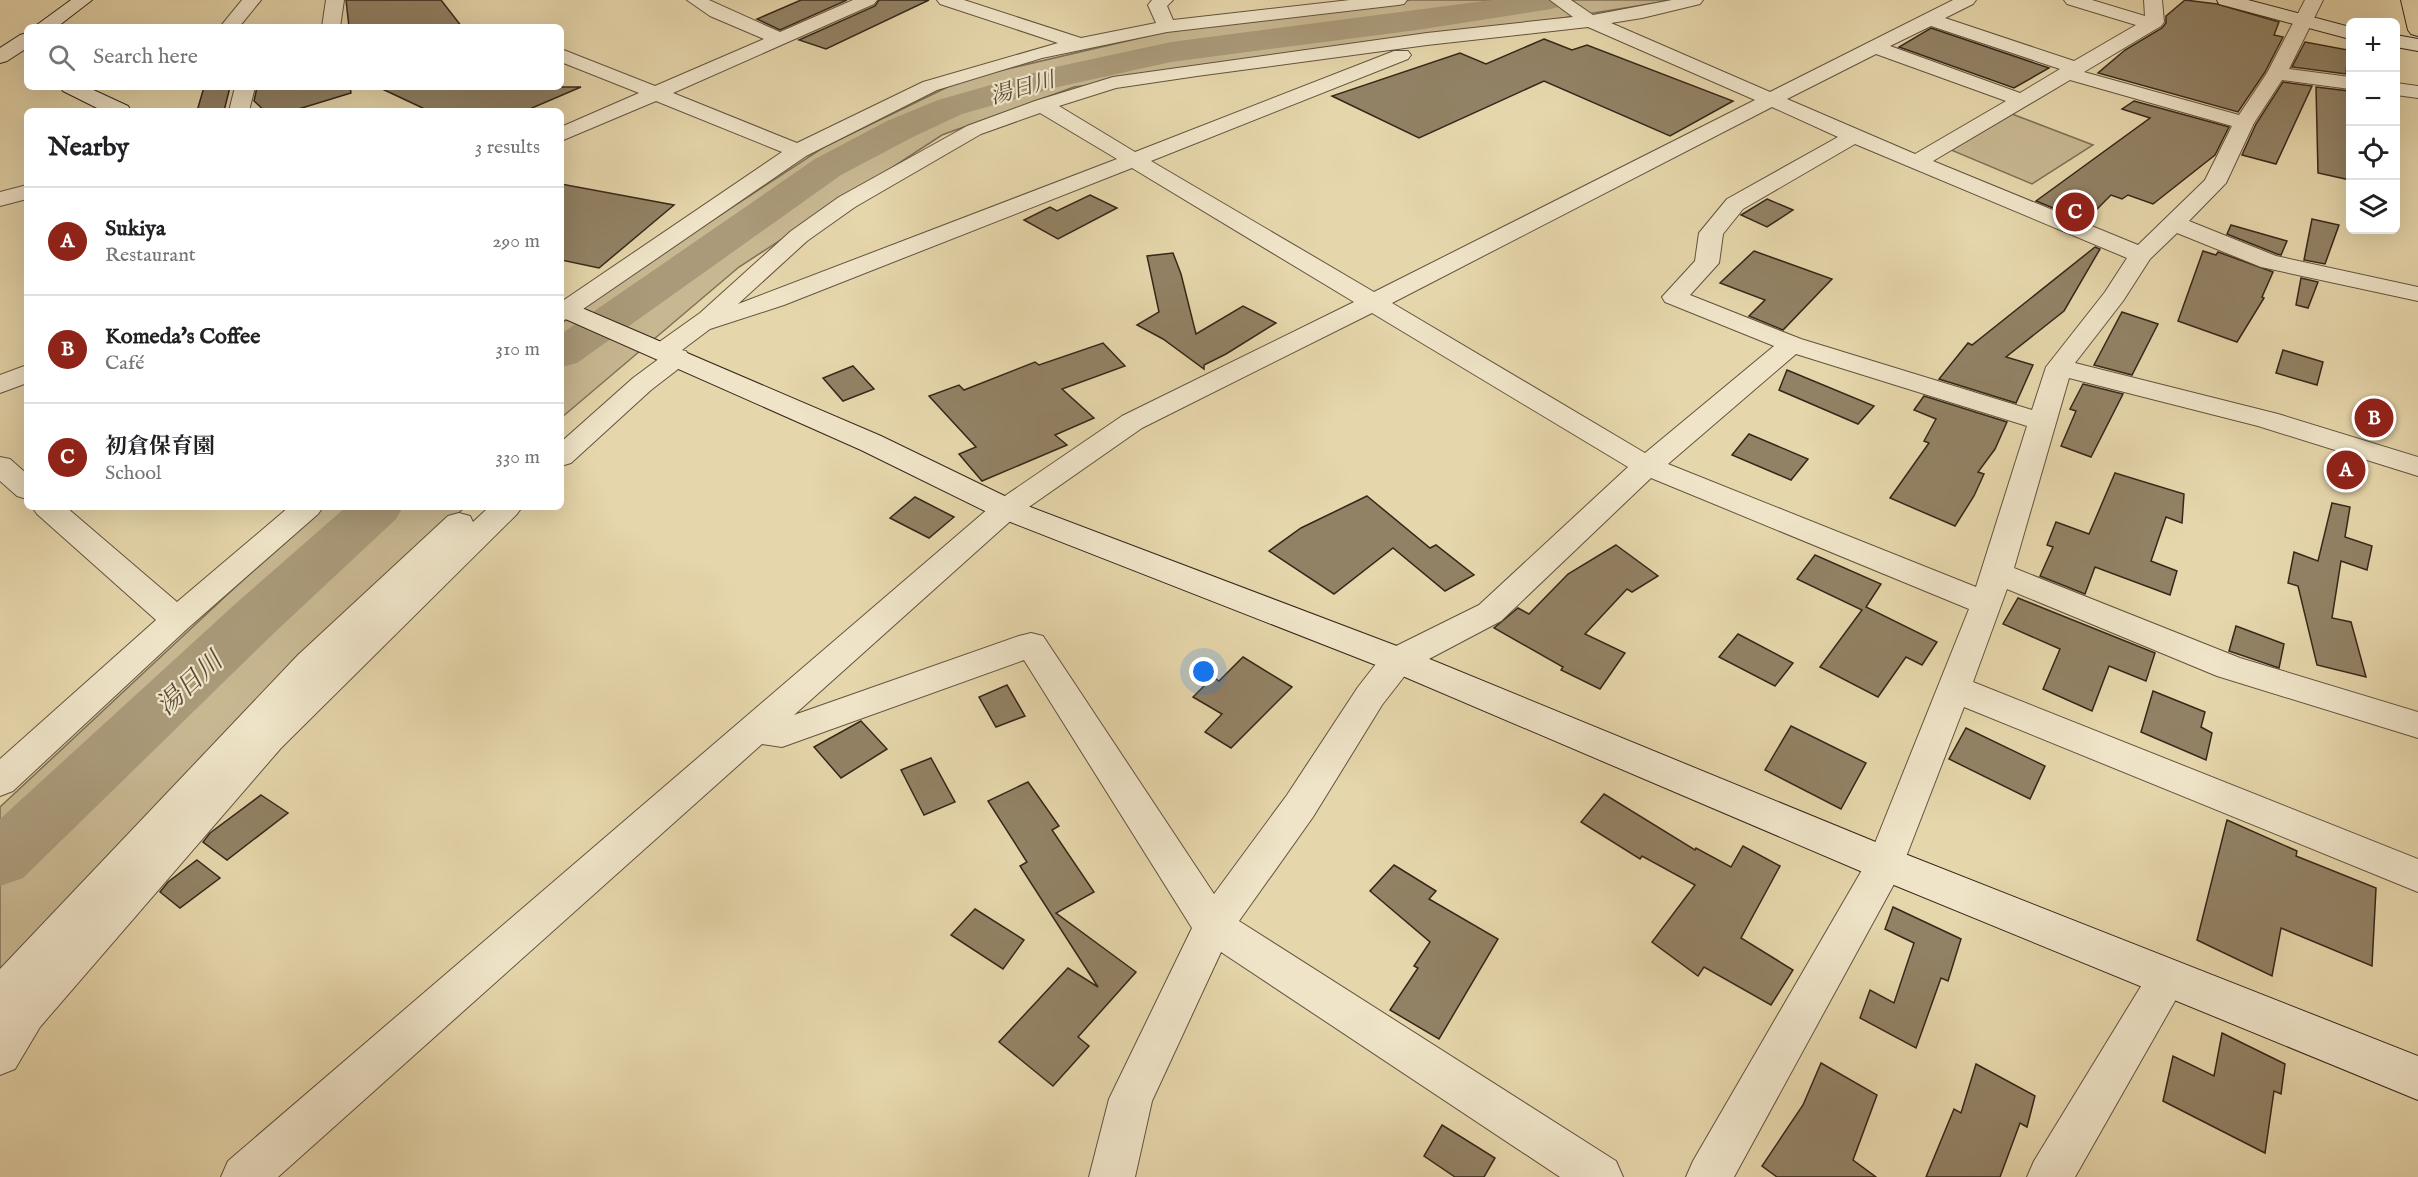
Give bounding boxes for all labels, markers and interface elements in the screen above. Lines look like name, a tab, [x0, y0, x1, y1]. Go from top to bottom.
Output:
map controls	[2346, 18, 2400, 234]
button: +	[2346, 18, 2400, 72]
search box	[24, 24, 564, 90]
icon: search	[45, 41, 78, 74]
text: Search here	[93, 43, 198, 71]
water label: 湯日川	[987, 66, 1060, 111]
button: −	[2346, 72, 2400, 126]
button: locate	[2346, 126, 2400, 180]
text: Nearby	[48, 131, 129, 164]
text: 3 results	[475, 135, 540, 160]
button: layers	[2346, 180, 2400, 234]
pin: C	[2056, 190, 2094, 234]
text: Sukiya	[105, 215, 165, 243]
text: A	[61, 229, 74, 254]
text: 290 m	[492, 229, 540, 254]
text: Restaurant	[105, 243, 196, 268]
text: Komeda's Coffee	[105, 323, 260, 351]
text: B	[61, 337, 74, 362]
text: 310 m	[496, 337, 540, 362]
text: Café	[105, 351, 144, 376]
pin: B	[2354, 396, 2394, 440]
text: 初倉保育園	[105, 433, 215, 461]
text: C	[60, 445, 75, 470]
text: 330 m	[495, 445, 540, 470]
pin: A	[2326, 448, 2366, 492]
text: School	[105, 461, 161, 486]
water label: 湯日川	[150, 643, 232, 723]
your location	[1189, 657, 1218, 686]

